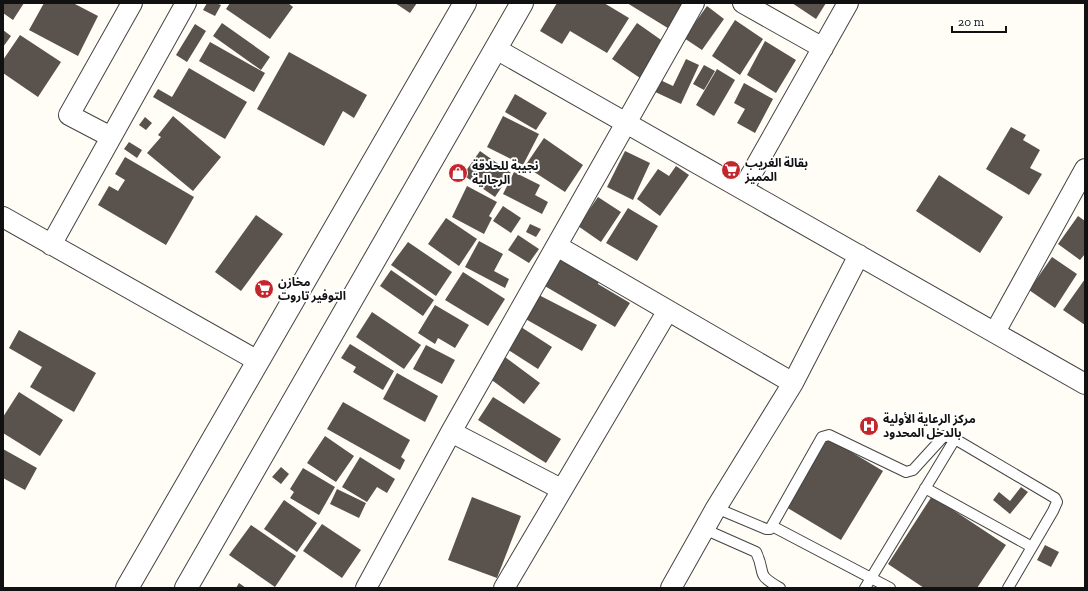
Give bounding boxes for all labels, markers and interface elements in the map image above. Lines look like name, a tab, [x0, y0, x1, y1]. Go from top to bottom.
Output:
scale bar	[952, 8, 1006, 34]
text: 20 m	[958, 15, 985, 29]
place label: بقالة الغريب المميز	[744, 156, 808, 184]
place label: نجيبة للحلاقة الرجالية	[472, 159, 539, 187]
supermarket icon: بقالة الغريب المميز	[720, 159, 742, 181]
shop icon: نجيبة للحلاقة الرجالية	[447, 162, 469, 184]
place label: مخازن التوفير تاروت	[278, 275, 346, 303]
supermarket icon: مخازن التوفير تاروت	[253, 278, 275, 300]
place label: مركز الرعاية الأولية بالدخل المحدود	[883, 412, 976, 440]
hospital icon: مركز الرعاية الأولية بالدخل المحدود	[858, 415, 880, 437]

